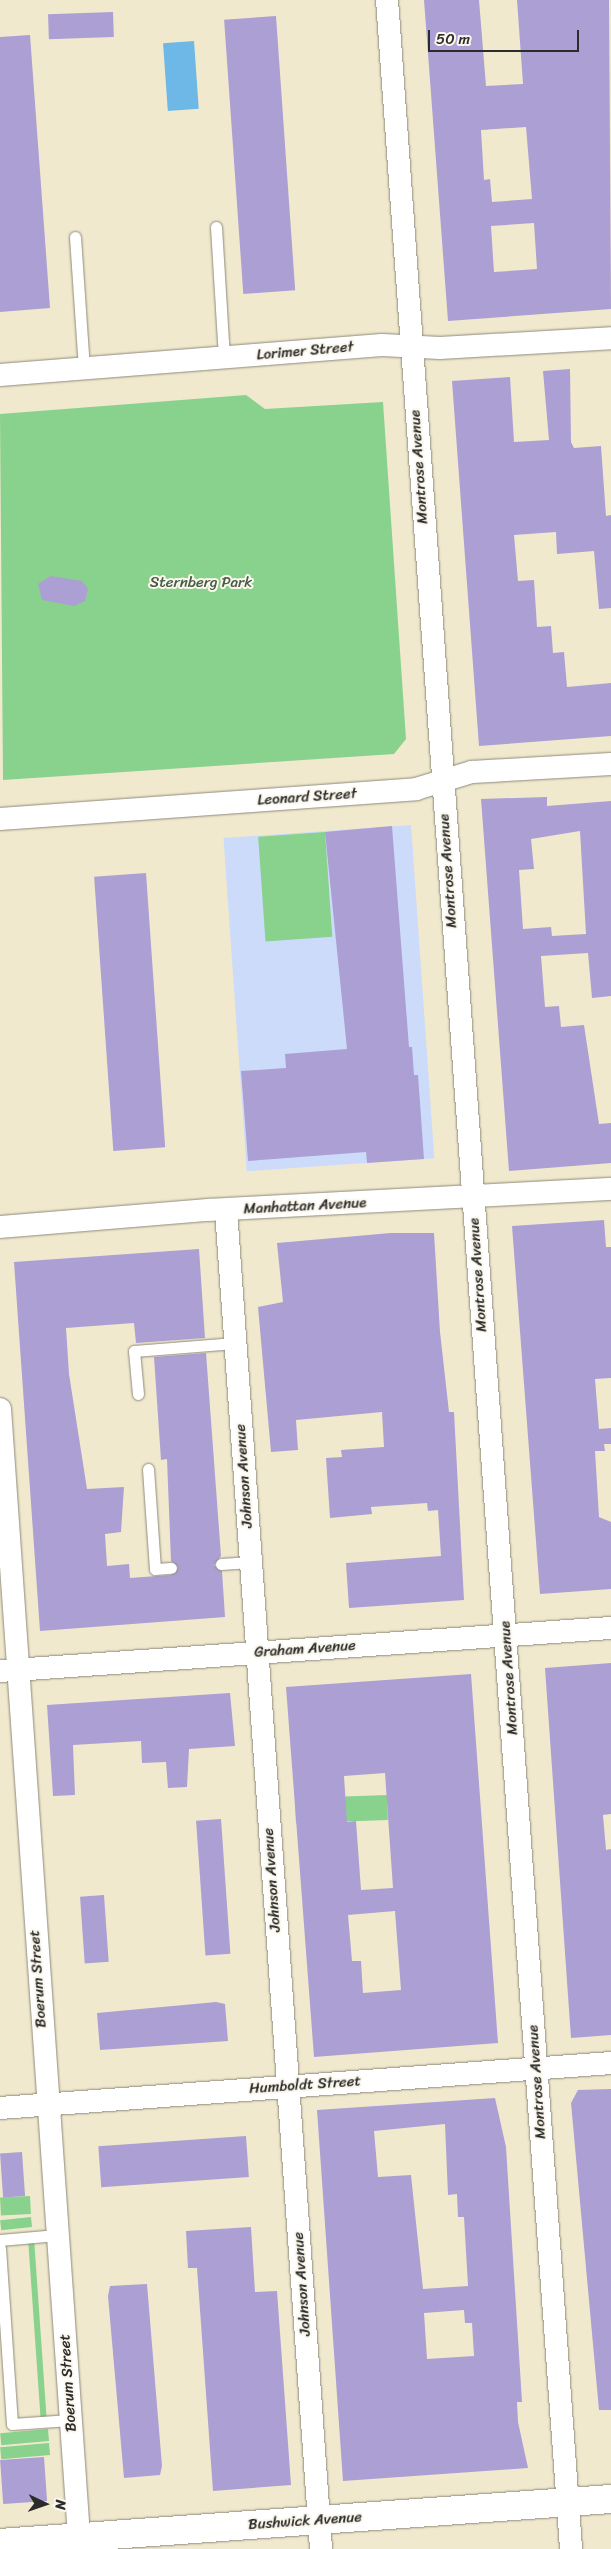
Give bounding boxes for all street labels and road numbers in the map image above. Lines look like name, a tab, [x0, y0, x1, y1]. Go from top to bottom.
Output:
street label: Lorimer Street	[256, 338, 354, 364]
street label: Montrose Avenue	[406, 409, 432, 525]
street label: Leonard Street	[257, 785, 357, 809]
street label: Montrose Avenue	[435, 813, 461, 929]
street label: Manhattan Avenue	[243, 1194, 367, 1218]
street label: Montrose Avenue	[465, 1217, 491, 1333]
street label: Johnson Avenue	[231, 1423, 257, 1529]
street label: Montrose Avenue	[496, 1620, 522, 1736]
street label: Graham Avenue	[254, 1636, 356, 1662]
street label: Johnson Avenue	[259, 1827, 285, 1933]
street label: Boerum Street	[26, 1929, 50, 2029]
street label: Montrose Avenue	[524, 2024, 550, 2140]
street label: Humboldt Street	[248, 2072, 362, 2098]
street label: Johnson Avenue	[289, 2231, 315, 2337]
street label: Boerum Street	[56, 2333, 80, 2433]
street label: Bushwick Avenue	[248, 2508, 362, 2534]

